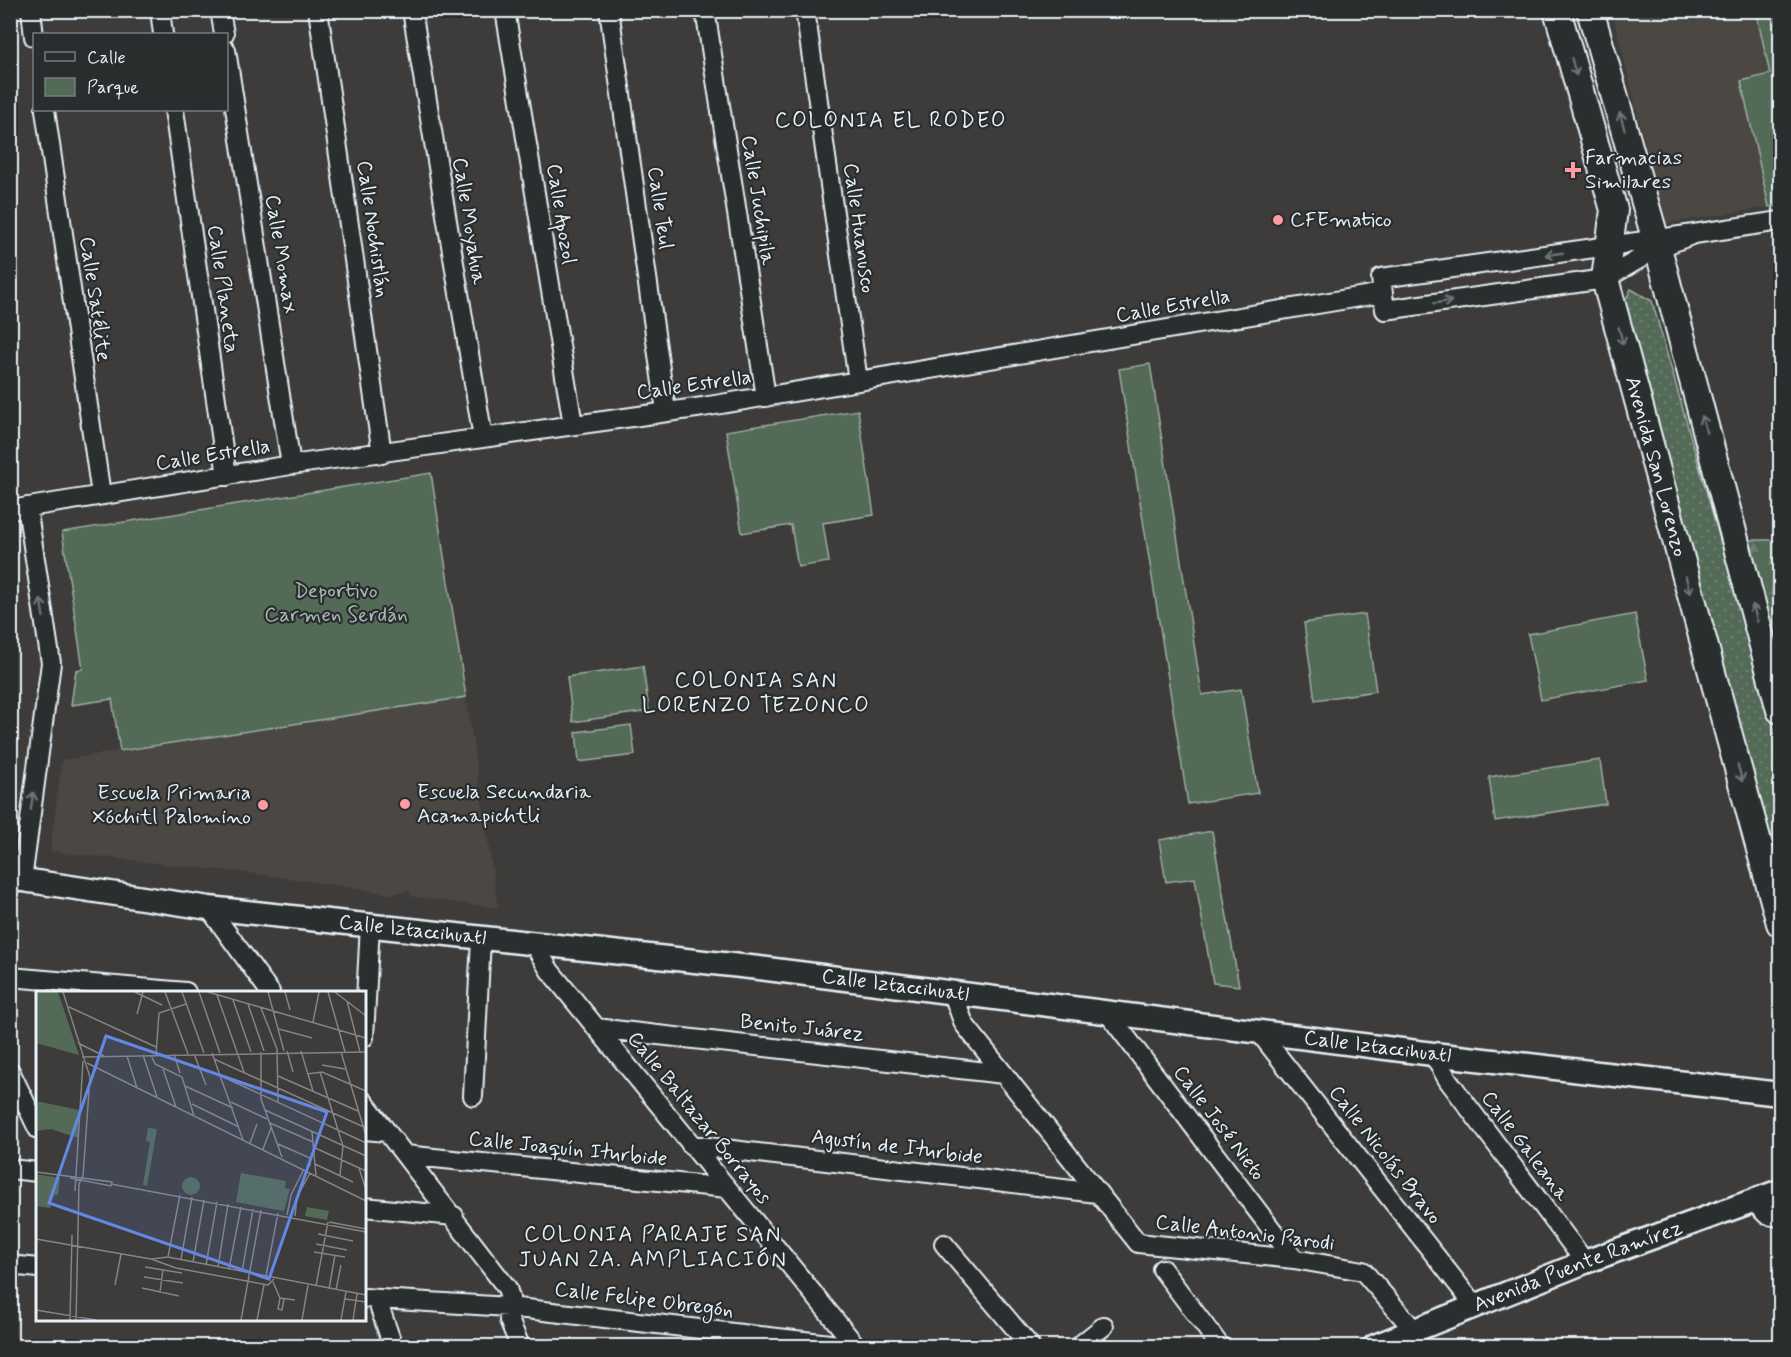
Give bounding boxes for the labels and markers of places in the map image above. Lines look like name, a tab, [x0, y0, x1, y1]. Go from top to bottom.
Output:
place label: Farmacias Similares	[1585, 144, 1682, 196]
marker: Farmacias Similares	[1566, 163, 1580, 177]
place label: CFEmatico	[1290, 206, 1392, 234]
marker: CFEmatico	[1271, 213, 1285, 227]
place label: Escuela Secundaria Acamapichtli	[417, 778, 592, 830]
place label: Escuela Primaria Xóchitl Palomino	[92, 779, 251, 831]
marker: Escuela Secundaria Acamapichtli	[398, 797, 412, 811]
marker: Escuela Primaria Xóchitl Palomino	[256, 798, 270, 812]

